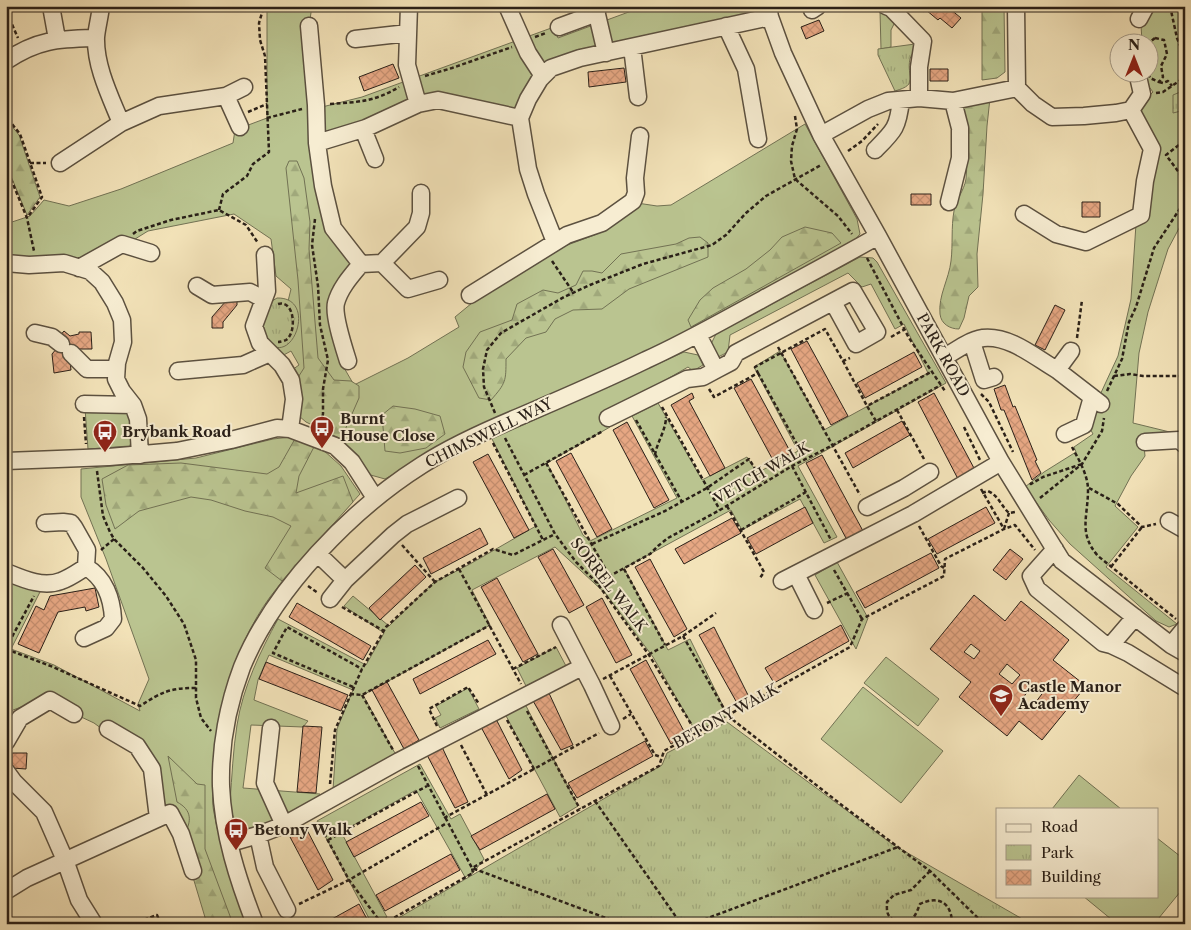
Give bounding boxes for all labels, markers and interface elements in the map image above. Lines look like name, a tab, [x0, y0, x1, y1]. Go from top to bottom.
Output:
north arrow	[1108, 32, 1158, 82]
text: N	[1128, 36, 1140, 54]
street label: PARK ROAD	[913, 310, 974, 400]
street label: CHIMSWELL WAY	[422, 393, 556, 472]
place label: Burnt House Close	[340, 409, 435, 445]
bus stop icon: Burnt House Close	[309, 415, 335, 449]
bus stop icon: Brybank Road	[92, 419, 118, 453]
place label: Brybank Road	[122, 422, 231, 441]
street label: VETCH WALK	[709, 437, 814, 508]
street label: SORREL WALK	[567, 534, 653, 637]
place label: Castle Manor Academy	[1017, 677, 1122, 713]
street label: BETONY WALK	[670, 678, 783, 752]
school or university icon: Castle Manor Academy	[988, 683, 1014, 717]
legend	[996, 808, 1158, 898]
bus stop icon: Betony Walk	[223, 817, 249, 851]
text: Road	[1041, 817, 1078, 836]
place label: Betony Walk	[254, 820, 353, 839]
text: Park	[1041, 843, 1075, 862]
text: Building	[1041, 867, 1101, 886]

